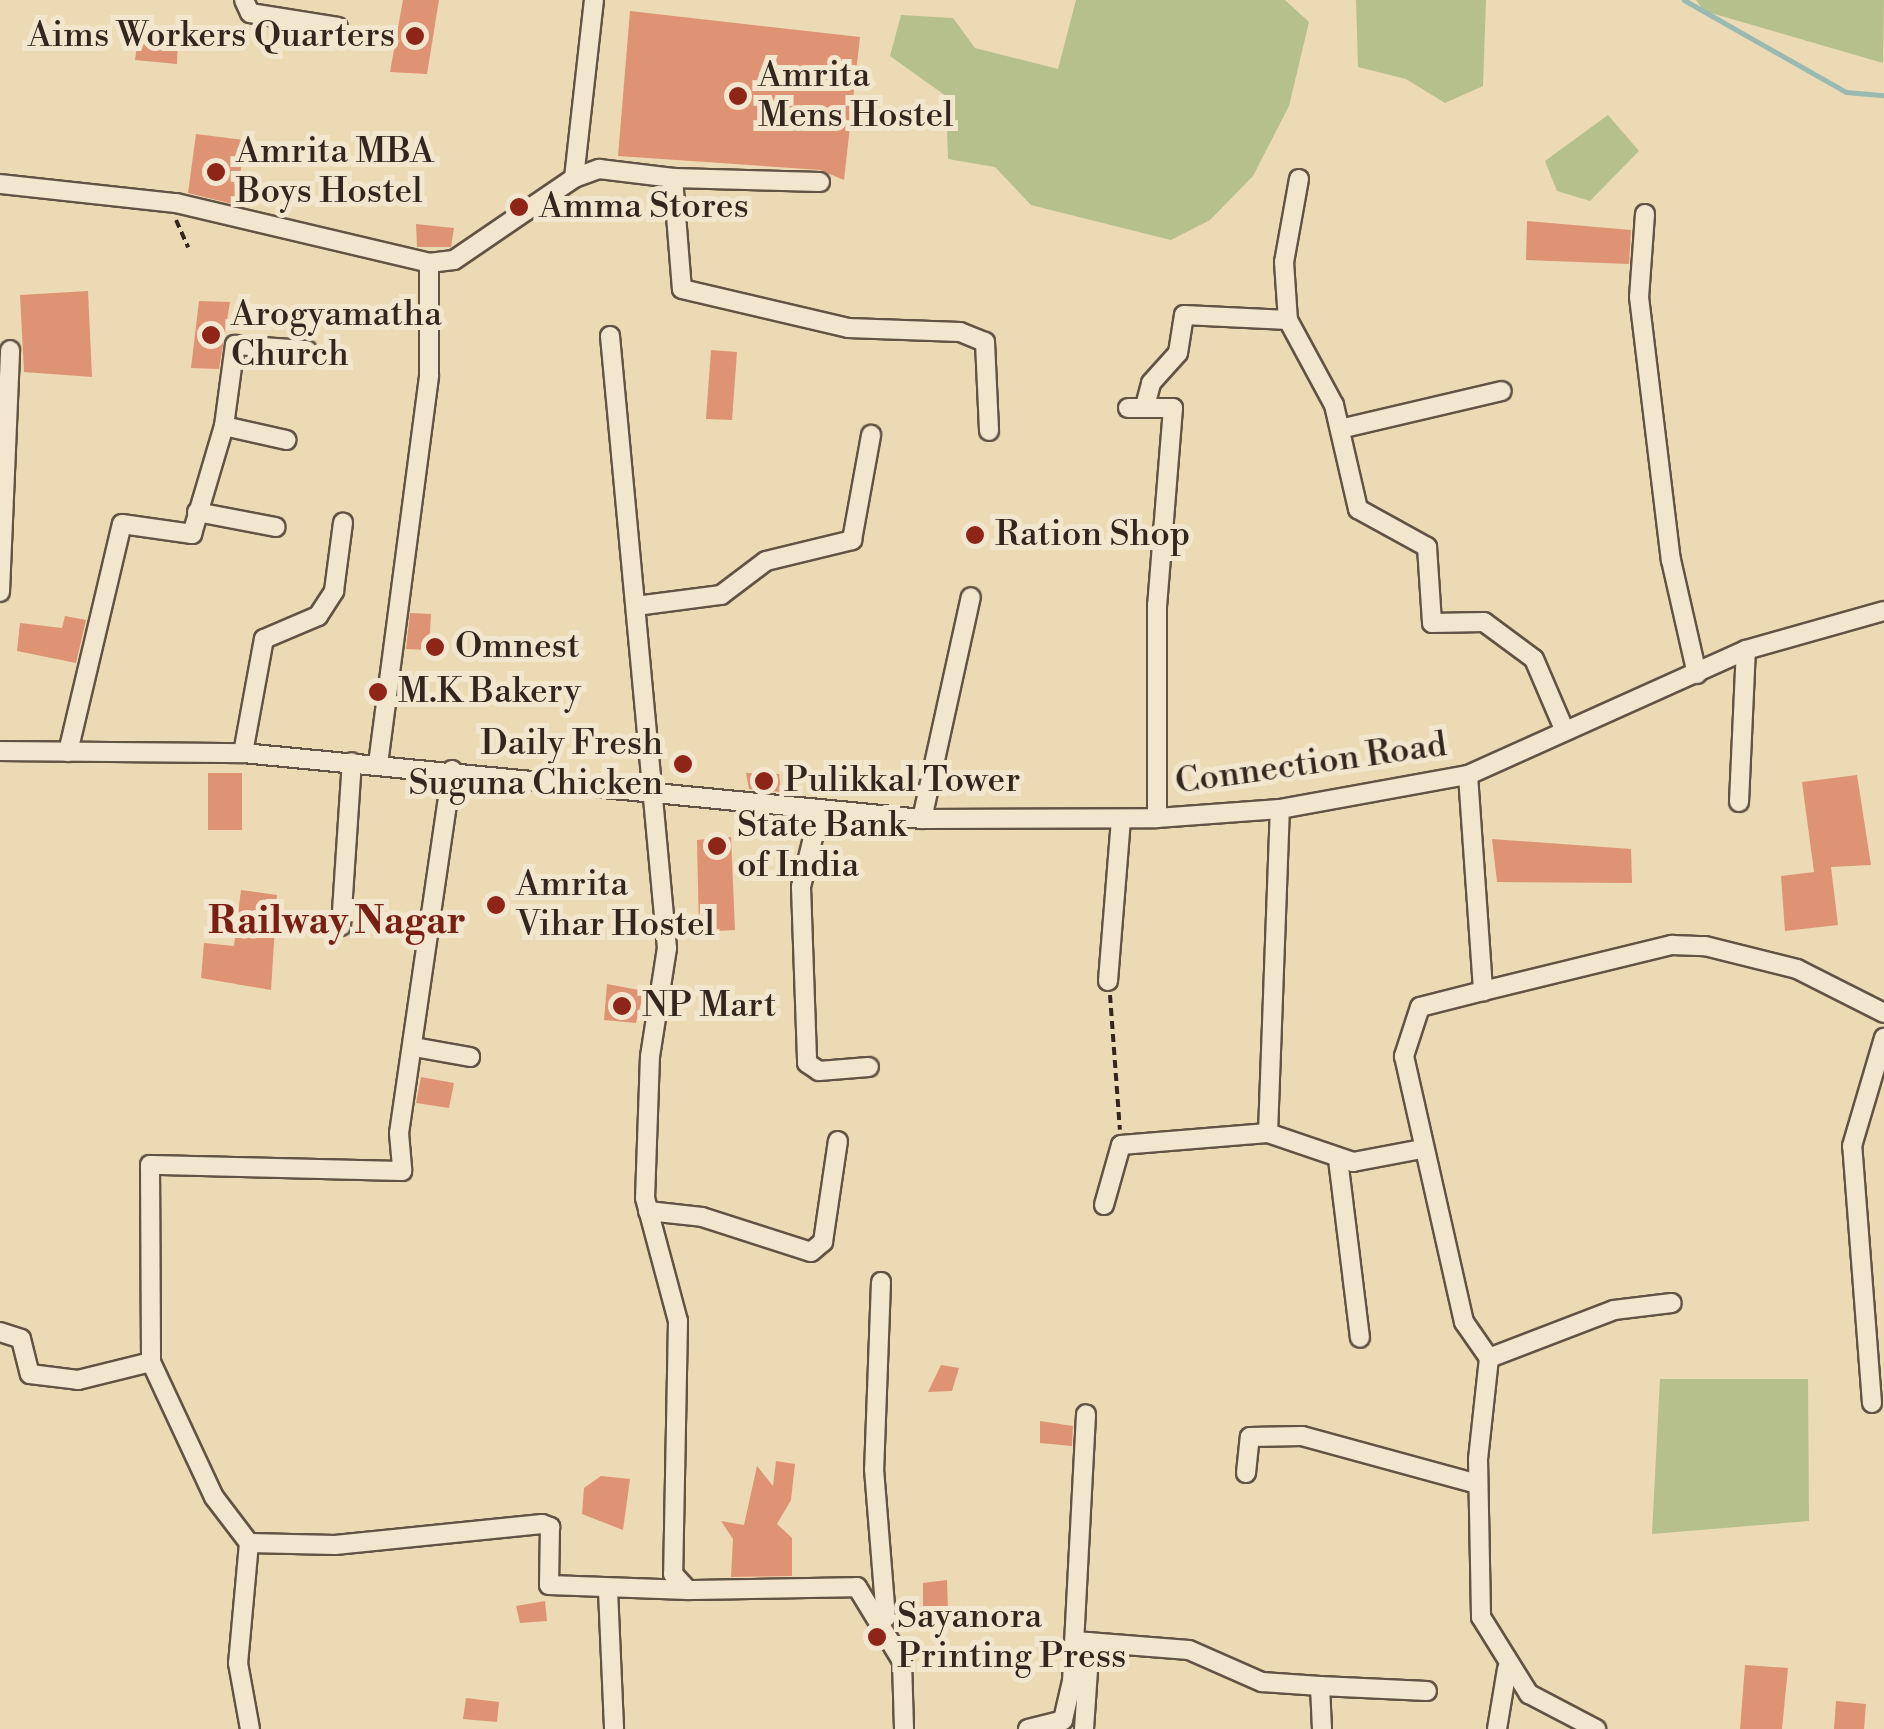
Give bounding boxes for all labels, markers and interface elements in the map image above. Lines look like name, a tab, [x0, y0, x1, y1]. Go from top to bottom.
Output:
place label: Aims Workers Quarters	[28, 15, 395, 57]
marker: Aims Workers Quarters	[404, 25, 426, 47]
place label: Amrita Mens Hostel	[758, 55, 953, 137]
marker: Amrita Mens Hostel	[727, 85, 749, 107]
place label: Amrita MBA Boys Hostel	[236, 131, 434, 213]
marker: Amrita MBA Boys Hostel	[205, 161, 227, 183]
place label: Amma Stores	[539, 186, 749, 228]
marker: Amma Stores	[508, 196, 530, 218]
place label: Arogyamatha Church	[231, 294, 442, 376]
marker: Arogyamatha Church	[200, 324, 222, 346]
place label: Ration Shop	[995, 514, 1190, 556]
marker: Ration Shop	[964, 524, 986, 546]
place label: Omnest	[455, 626, 580, 668]
marker: Omnest	[424, 636, 446, 658]
place label: M.K Bakery	[398, 671, 581, 713]
marker: M.K Bakery	[367, 681, 389, 703]
place label: Daily Fresh Suguna Chicken	[408, 723, 663, 805]
street label: Connection Road	[1173, 724, 1449, 804]
marker: Daily Fresh Suguna Chicken	[672, 753, 694, 775]
place label: Pulikkal Tower	[784, 760, 1020, 802]
marker: Pulikkal Tower	[753, 770, 775, 792]
place label: State Bank of India	[737, 805, 906, 887]
marker: State Bank of India	[706, 835, 728, 857]
place label: Amrita Vihar Hostel	[516, 864, 715, 946]
marker: Amrita Vihar Hostel	[485, 894, 507, 916]
district label: Railway Nagar	[208, 899, 466, 945]
place label: NP Mart	[642, 985, 776, 1027]
marker: NP Mart	[611, 995, 633, 1017]
place label: Sayanora Printing Press	[897, 1596, 1126, 1678]
marker: Sayanora Printing Press	[866, 1626, 888, 1648]

